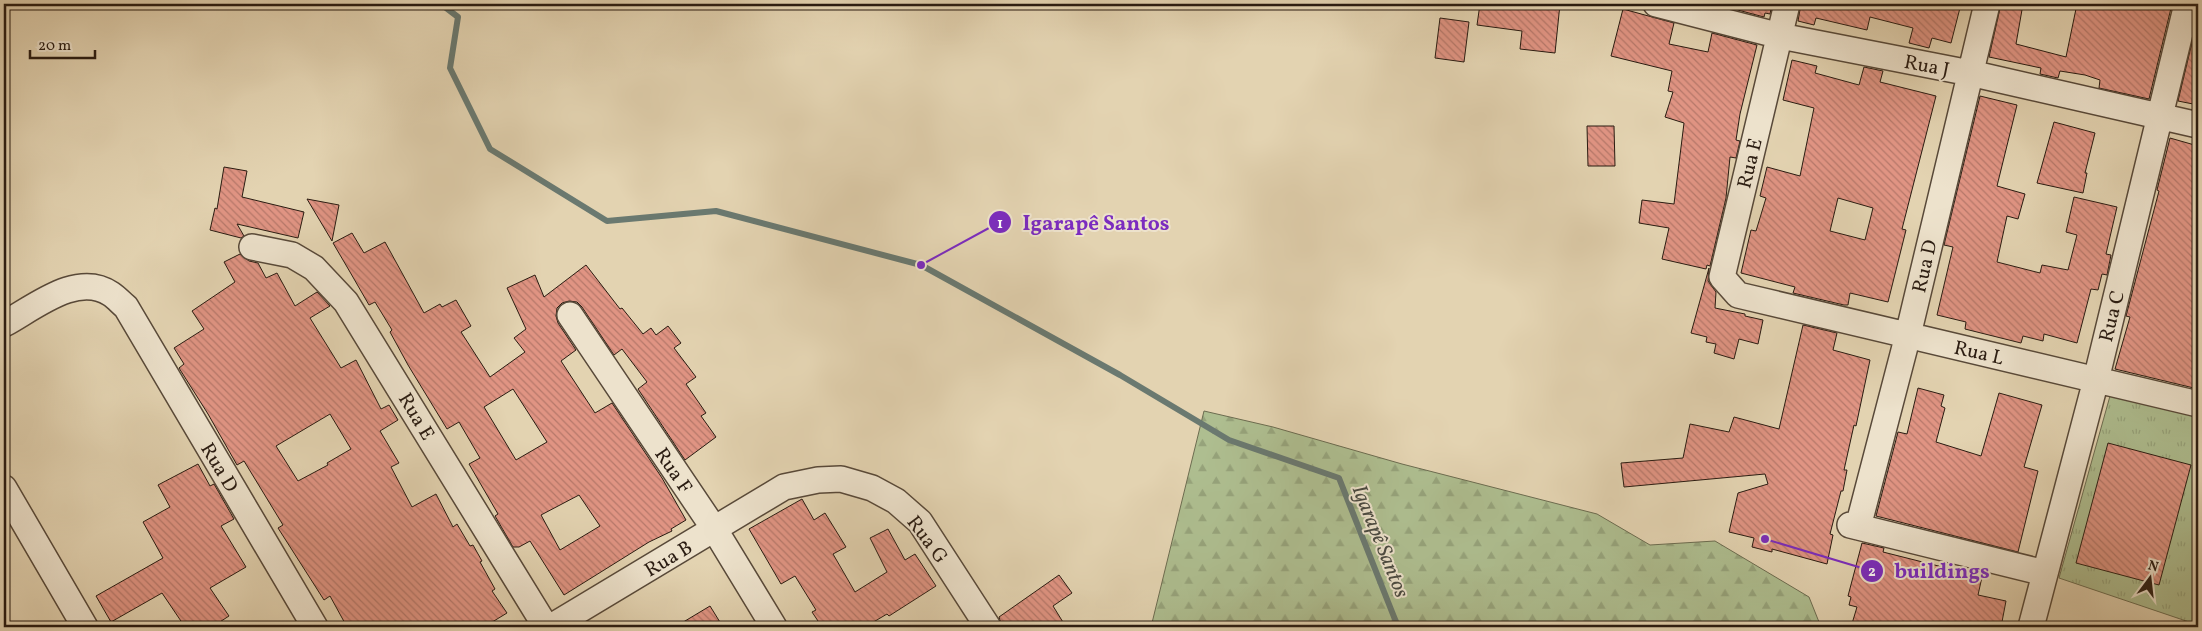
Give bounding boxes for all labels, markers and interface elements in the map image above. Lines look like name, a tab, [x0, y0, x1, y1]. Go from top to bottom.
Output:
scale bar	[30, 28, 95, 60]
text: 20 m	[38, 36, 71, 57]
street label: Rua J	[1902, 49, 1952, 85]
street label: Rua E	[1731, 135, 1771, 192]
callout: Igarapê Santos	[988, 204, 1180, 240]
text: Igarapê Santos	[1022, 210, 1170, 239]
text: 1	[997, 214, 1003, 235]
street label: Rua D	[1906, 237, 1946, 296]
street label: Rua C	[2093, 288, 2133, 345]
street label: Rua L	[1951, 335, 2006, 373]
street label: Rua E	[390, 388, 440, 446]
street label: Rua D	[193, 438, 244, 498]
street label: Rua F	[647, 443, 698, 500]
water label: Igarapê Santos	[1344, 481, 1415, 603]
street label: Rua G	[899, 510, 954, 570]
street label: Rua B	[640, 534, 698, 585]
callout: buildings	[1860, 553, 2000, 589]
north arrow	[2124, 554, 2174, 604]
text: N	[2146, 556, 2160, 577]
text: buildings	[1894, 558, 1990, 587]
text: 2	[1868, 562, 1876, 583]

